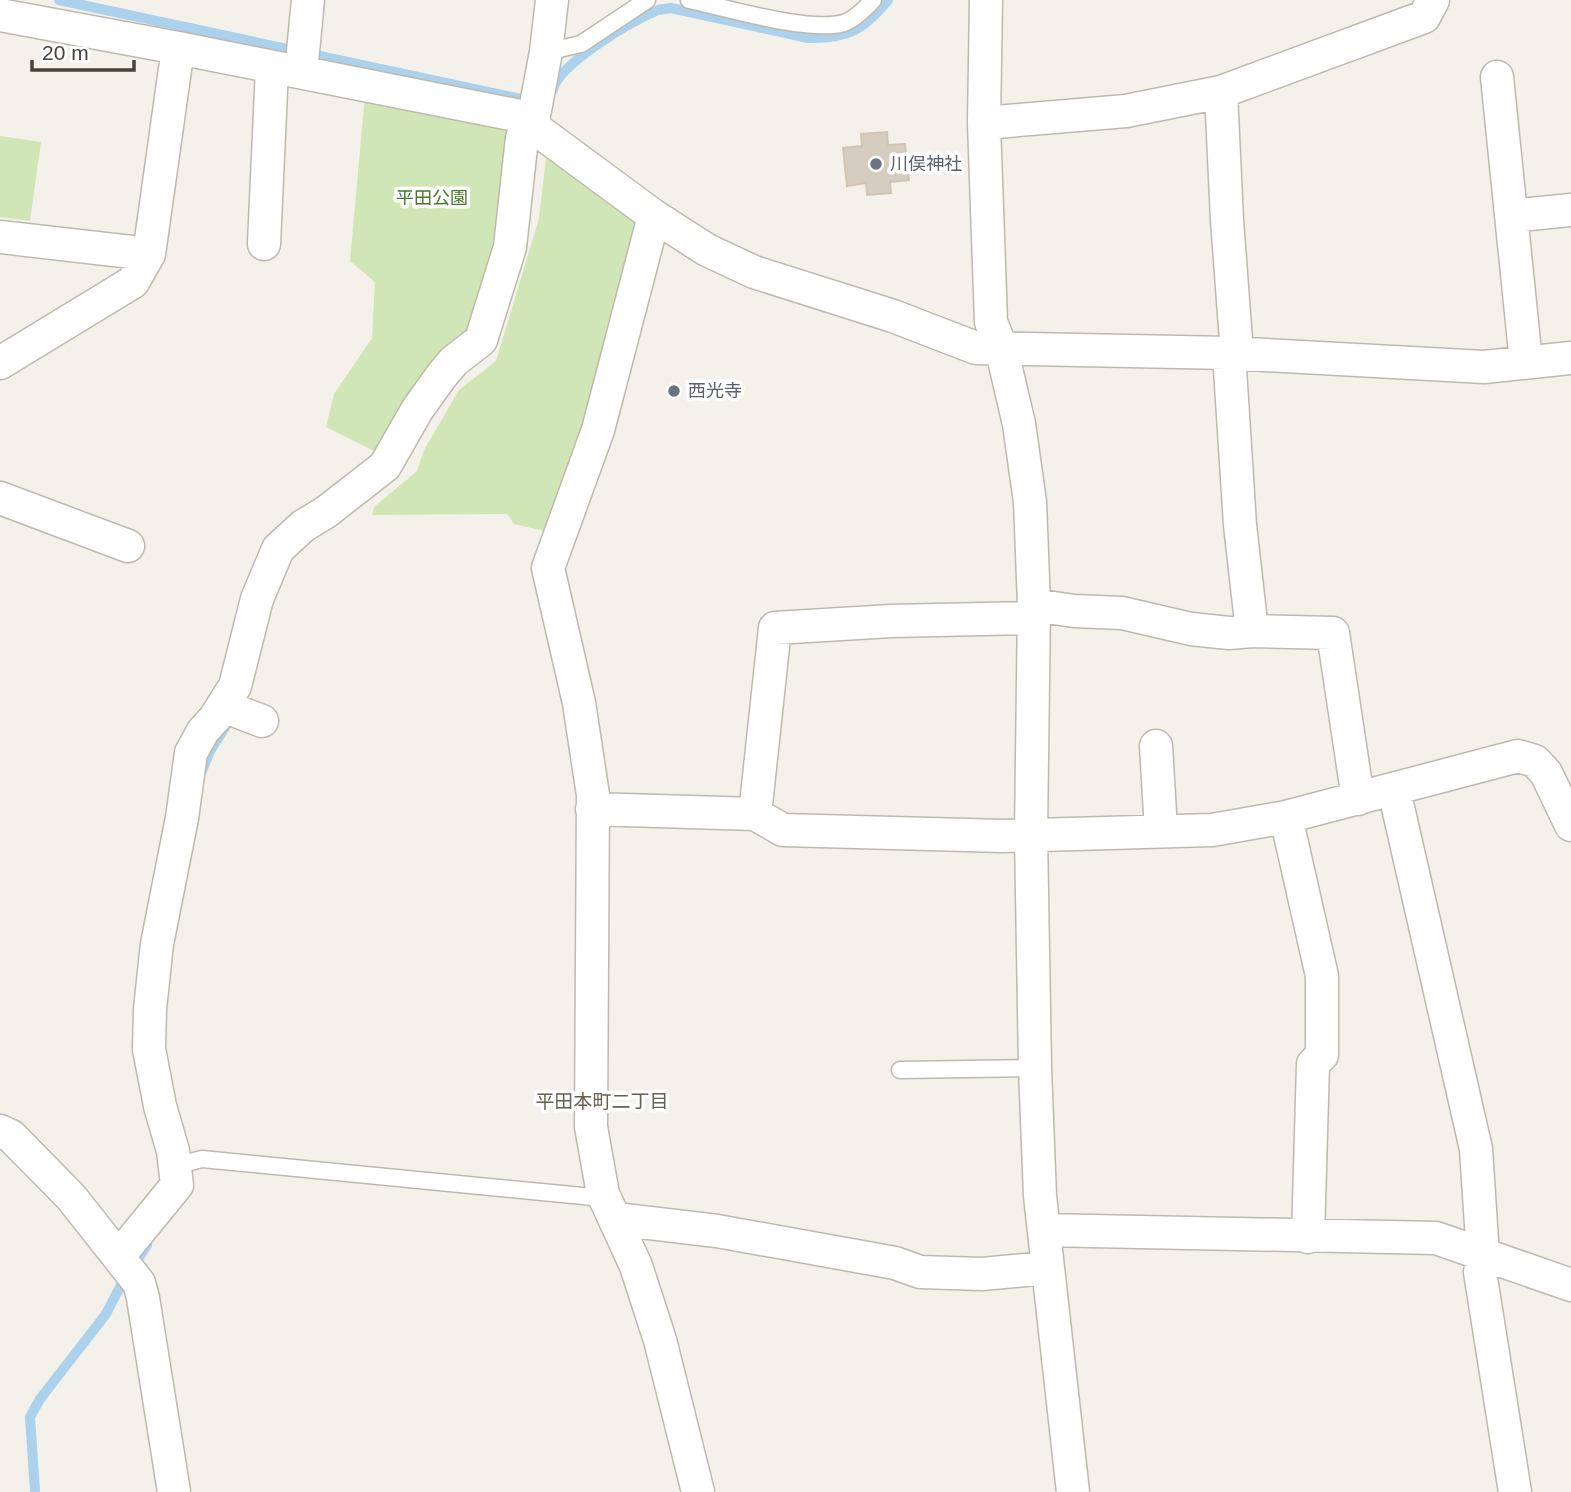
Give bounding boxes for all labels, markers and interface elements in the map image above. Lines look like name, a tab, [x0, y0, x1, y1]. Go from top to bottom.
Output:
scale bar	[32, 28, 133, 72]
text: 20 m	[42, 41, 89, 64]
place label: 川俣神社	[890, 154, 962, 174]
marker: 川俣神社	[868, 156, 884, 172]
park label: 平田公園	[396, 188, 468, 208]
place label: 西光寺	[688, 381, 742, 401]
marker: 西光寺	[666, 383, 682, 399]
district label: 平田本町二丁目	[535, 1091, 669, 1112]

